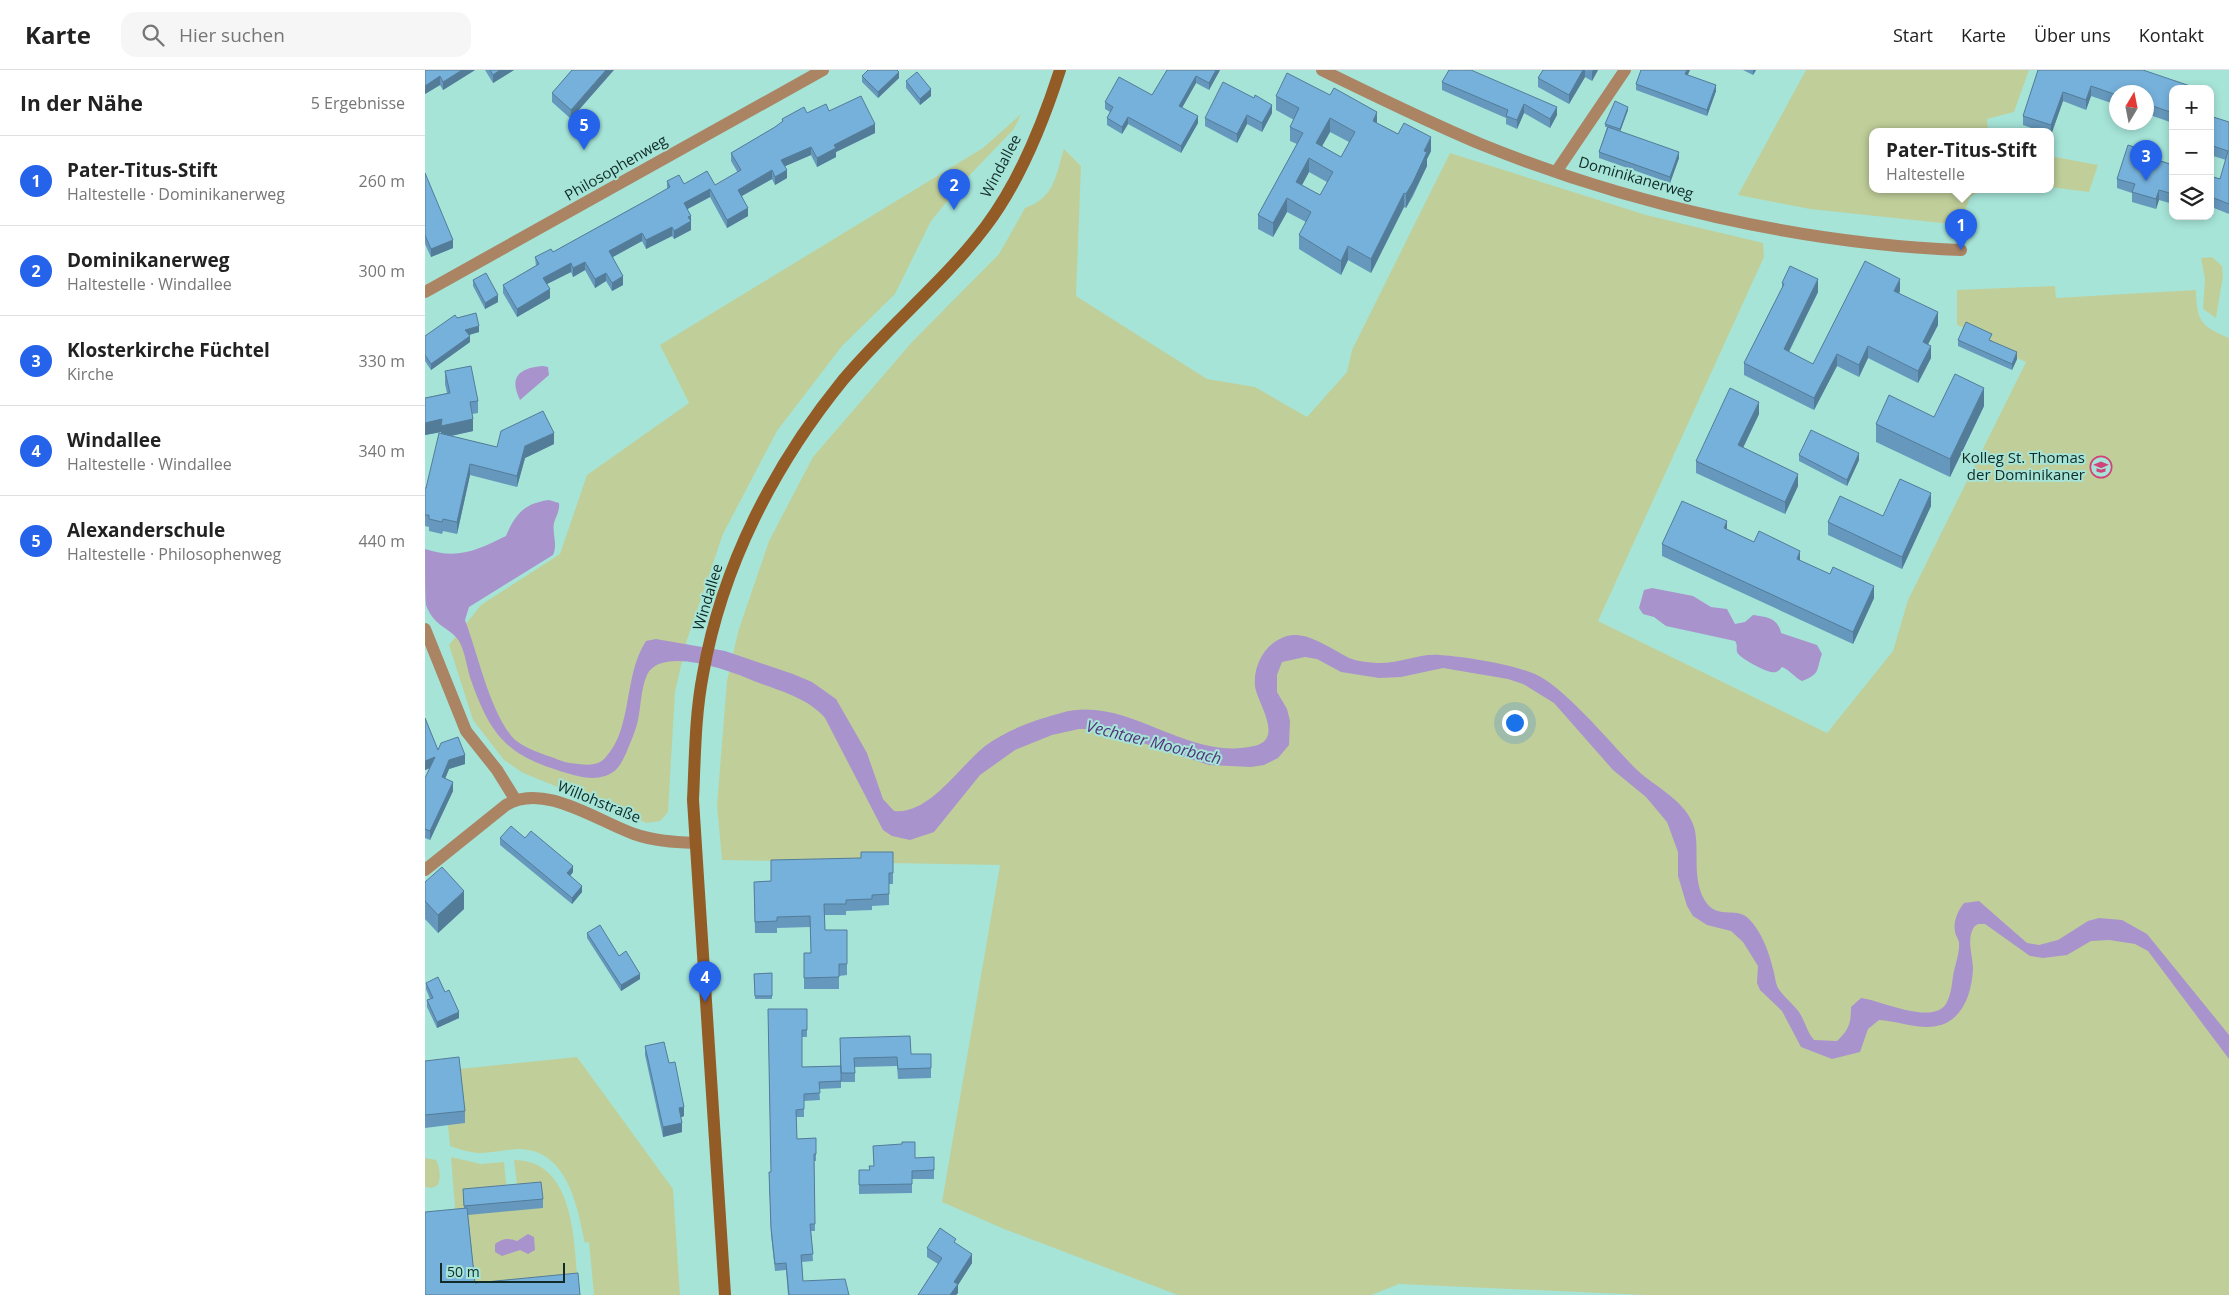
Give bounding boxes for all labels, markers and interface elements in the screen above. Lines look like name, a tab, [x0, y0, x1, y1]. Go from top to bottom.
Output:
search box	[121, 12, 471, 57]
text: Karte	[25, 18, 91, 51]
icon: search	[139, 21, 167, 49]
text: Hier suchen	[179, 22, 285, 48]
text: Start	[1893, 23, 1933, 47]
text: Karte	[1961, 23, 2006, 47]
text: Über uns	[2034, 23, 2111, 47]
text: Kontakt	[2139, 23, 2204, 47]
north arrow	[2109, 85, 2154, 130]
map controls	[2169, 85, 2214, 220]
button: +	[2169, 85, 2214, 130]
text: In der Nähe	[20, 89, 143, 117]
text: 5 Ergebnisse	[311, 92, 405, 114]
pin: 5	[568, 109, 600, 150]
popup	[1869, 128, 2054, 193]
street label: Philosophenweg	[561, 130, 670, 205]
street label: Windallee	[975, 130, 1025, 201]
button: −	[2169, 130, 2214, 175]
text: Pater-Titus-Stift	[1886, 137, 2037, 163]
pin: 3	[2130, 140, 2162, 181]
street label: Dominikanerweg	[1576, 151, 1696, 203]
text: Pater-Titus-Stift	[67, 157, 218, 183]
text: Haltestelle	[1886, 163, 1965, 185]
pin: 2	[938, 169, 970, 210]
text: 1	[31, 170, 41, 192]
text: 260 m	[359, 170, 405, 192]
button: layers	[2169, 175, 2214, 220]
text: Haltestelle · Dominikanerweg	[67, 183, 285, 205]
pin: 1	[1945, 209, 1977, 250]
text: Dominikanerweg	[67, 247, 229, 273]
text: 2	[31, 260, 41, 282]
text: 300 m	[359, 260, 405, 282]
text: Haltestelle · Windallee	[67, 273, 232, 295]
text: Klosterkirche Füchtel	[67, 337, 270, 363]
text: 3	[31, 350, 41, 372]
text: 330 m	[359, 350, 405, 372]
text: Kirche	[67, 363, 114, 385]
text: Windallee	[67, 427, 161, 453]
text: 4	[31, 440, 41, 462]
text: 340 m	[359, 440, 405, 462]
place label: Kolleg St. Thomas der Dominikaner	[1961, 447, 2085, 484]
text: Haltestelle · Windallee	[67, 453, 232, 475]
school or university icon: Kolleg St. Thomas der Dominikaner	[2089, 455, 2113, 479]
text: Alexanderschule	[67, 517, 225, 543]
text: 5	[31, 530, 41, 552]
text: 440 m	[359, 530, 405, 552]
text: Haltestelle · Philosophenweg	[67, 543, 281, 565]
street label: Windallee	[687, 561, 727, 633]
your location	[1502, 710, 1528, 736]
water label: Vechtaer Moorbach	[1084, 715, 1224, 769]
street label: Willohstraße	[555, 775, 644, 827]
pin: 4	[689, 961, 721, 1002]
scale bar	[440, 1260, 565, 1283]
text: 50 m	[447, 1262, 480, 1281]

